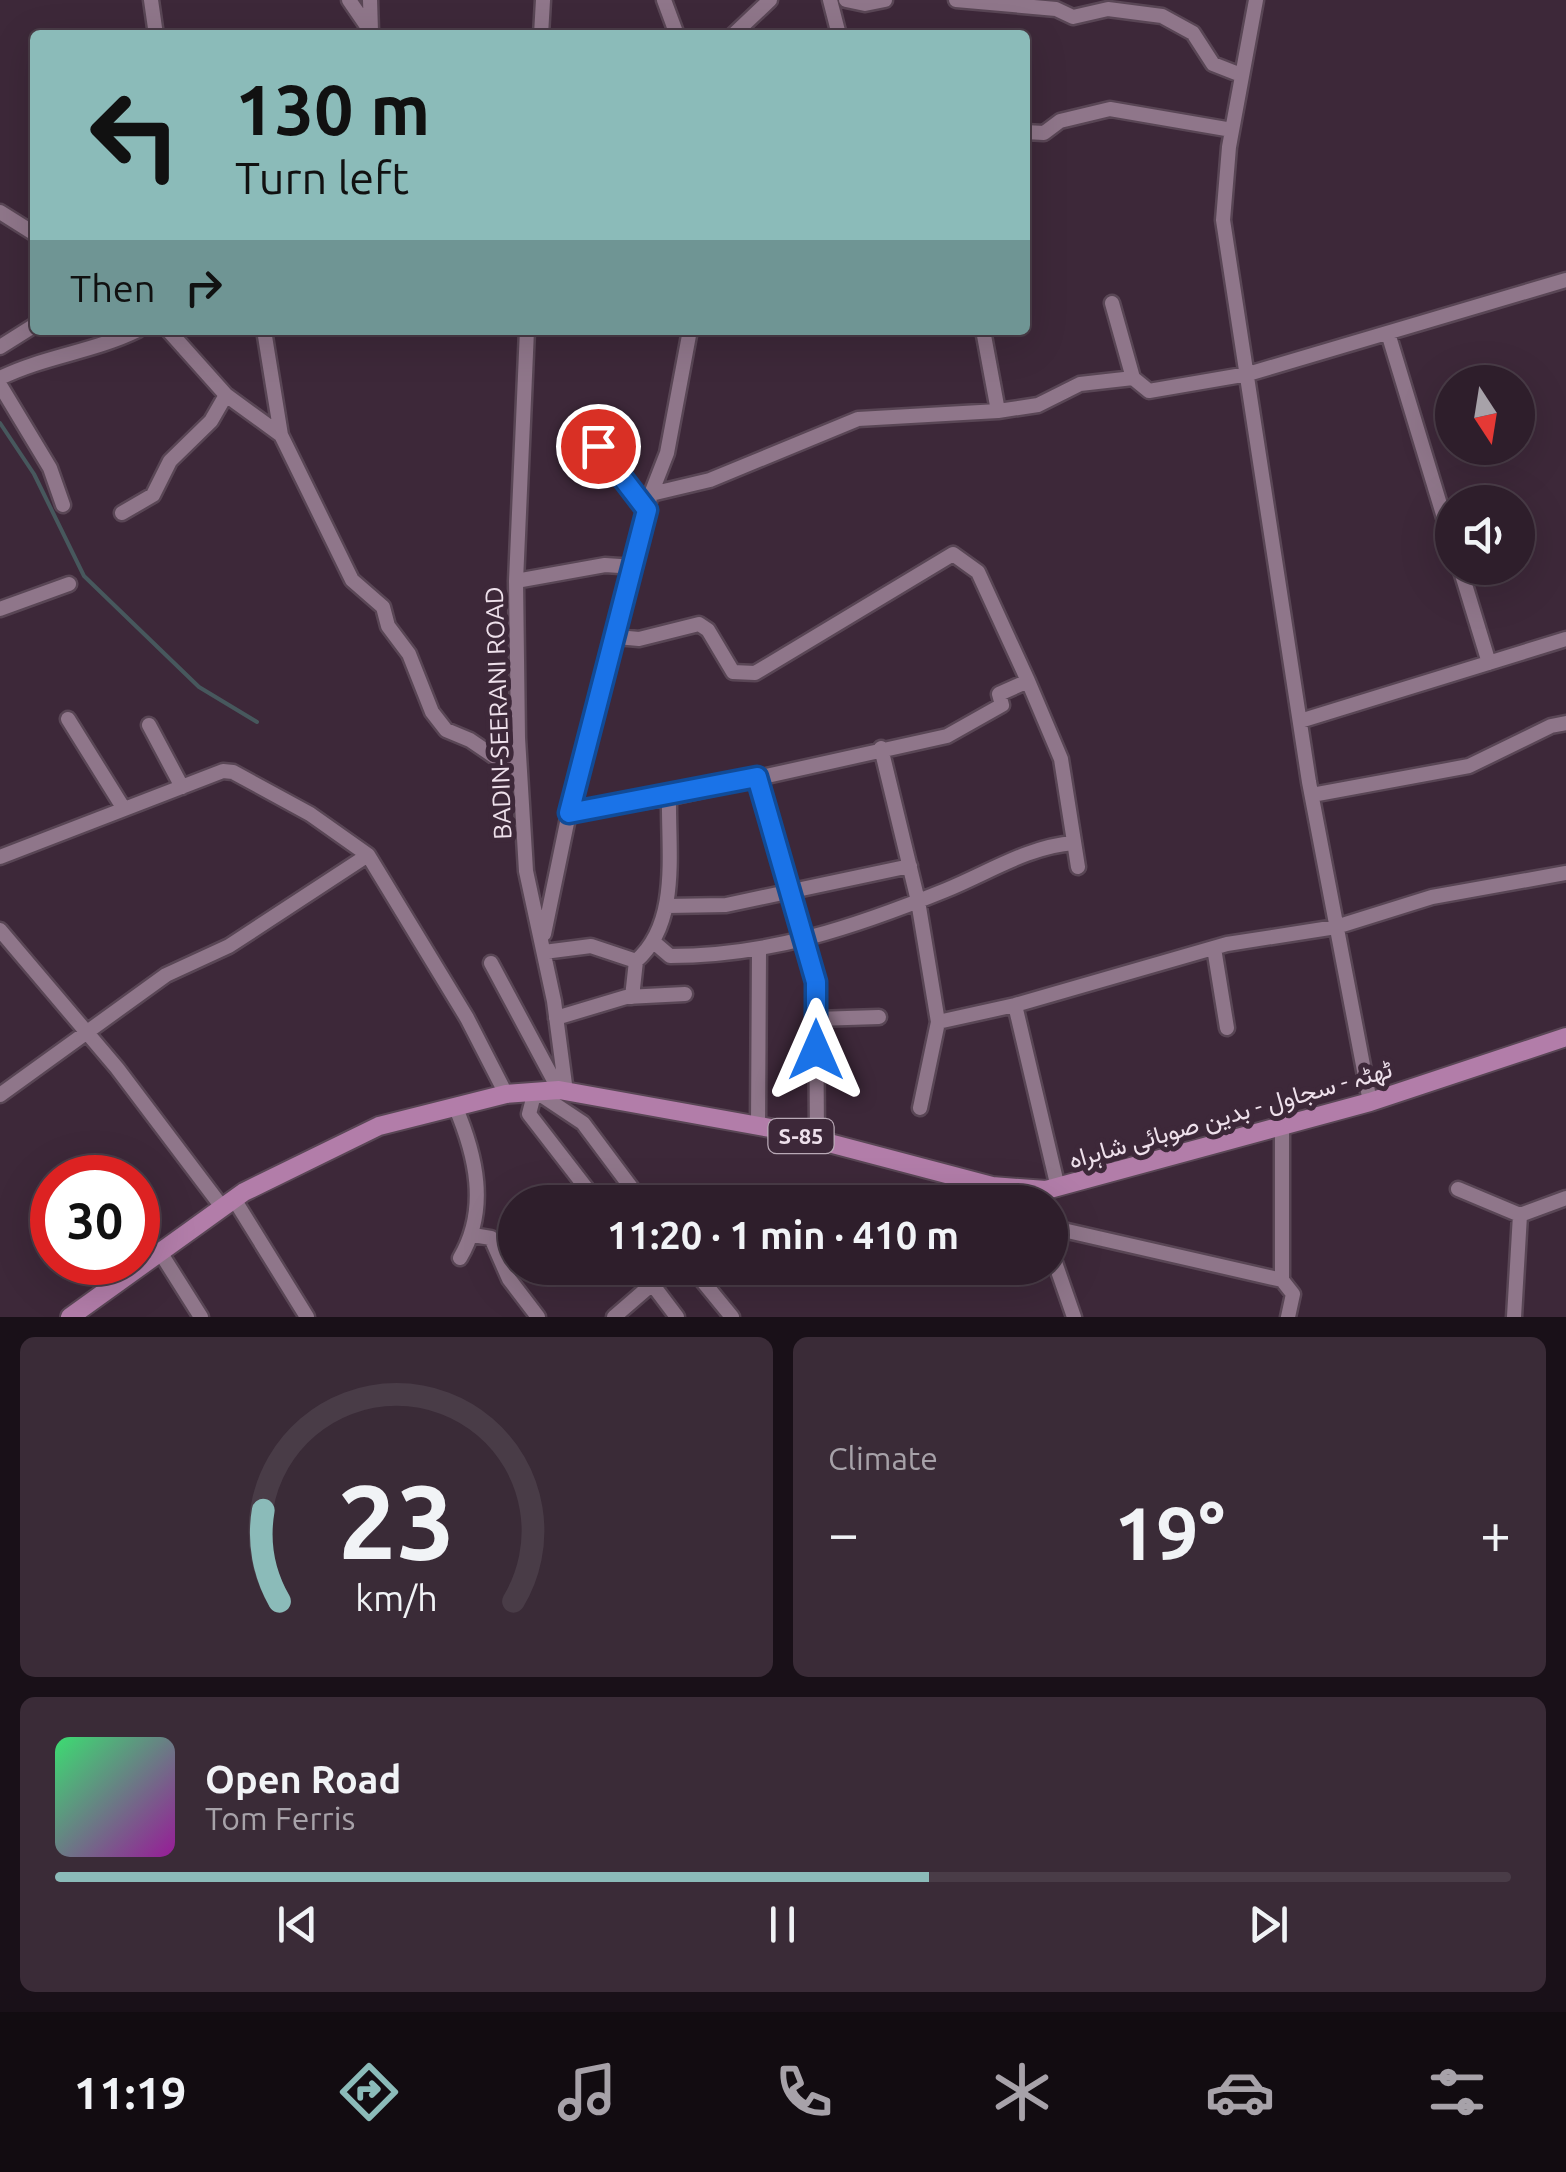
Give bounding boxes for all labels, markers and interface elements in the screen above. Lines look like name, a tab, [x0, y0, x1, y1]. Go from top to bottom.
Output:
icon: left	[70, 70, 200, 200]
text: 130 m	[235, 70, 430, 148]
text: Turn left	[235, 152, 409, 203]
icon: right	[176, 260, 231, 315]
text: Then	[70, 267, 156, 309]
north arrow	[1435, 365, 1535, 465]
map controls	[1435, 365, 1535, 585]
pin	[556, 404, 641, 489]
icon: arrive	[571, 419, 626, 474]
button: sound	[1435, 485, 1535, 585]
street label: BADIN-SEERANI ROAD	[480, 586, 516, 840]
position arrow	[764, 998, 868, 1102]
street label: ٹھٹہ - سجاول - بدین صوبائی شاہراہ	[1065, 1054, 1396, 1177]
road number: S-85	[768, 1119, 834, 1153]
speed limit sign: 30	[30, 1155, 160, 1285]
text: 11:20 · 1 min · 410 m	[607, 1214, 959, 1256]
text: Climate	[828, 1440, 938, 1476]
text: 23	[338, 1462, 455, 1579]
text: 19°	[1114, 1490, 1225, 1574]
text: −	[828, 1502, 859, 1563]
text: +	[1480, 1502, 1511, 1563]
text: km/h	[355, 1578, 438, 1618]
text: Open Road	[205, 1758, 401, 1800]
text: Tom Ferris	[205, 1800, 355, 1836]
icon: previous	[270, 1897, 325, 1952]
icon: pause	[755, 1897, 810, 1952]
icon: next	[1241, 1897, 1296, 1952]
icon: directions	[334, 2057, 404, 2127]
icon: music	[552, 2057, 622, 2127]
icon: phone	[769, 2057, 839, 2127]
icon: climate	[987, 2057, 1057, 2127]
icon: car	[1205, 2057, 1275, 2127]
icon: filters	[1422, 2057, 1492, 2127]
text: 11:19	[74, 2067, 186, 2118]

